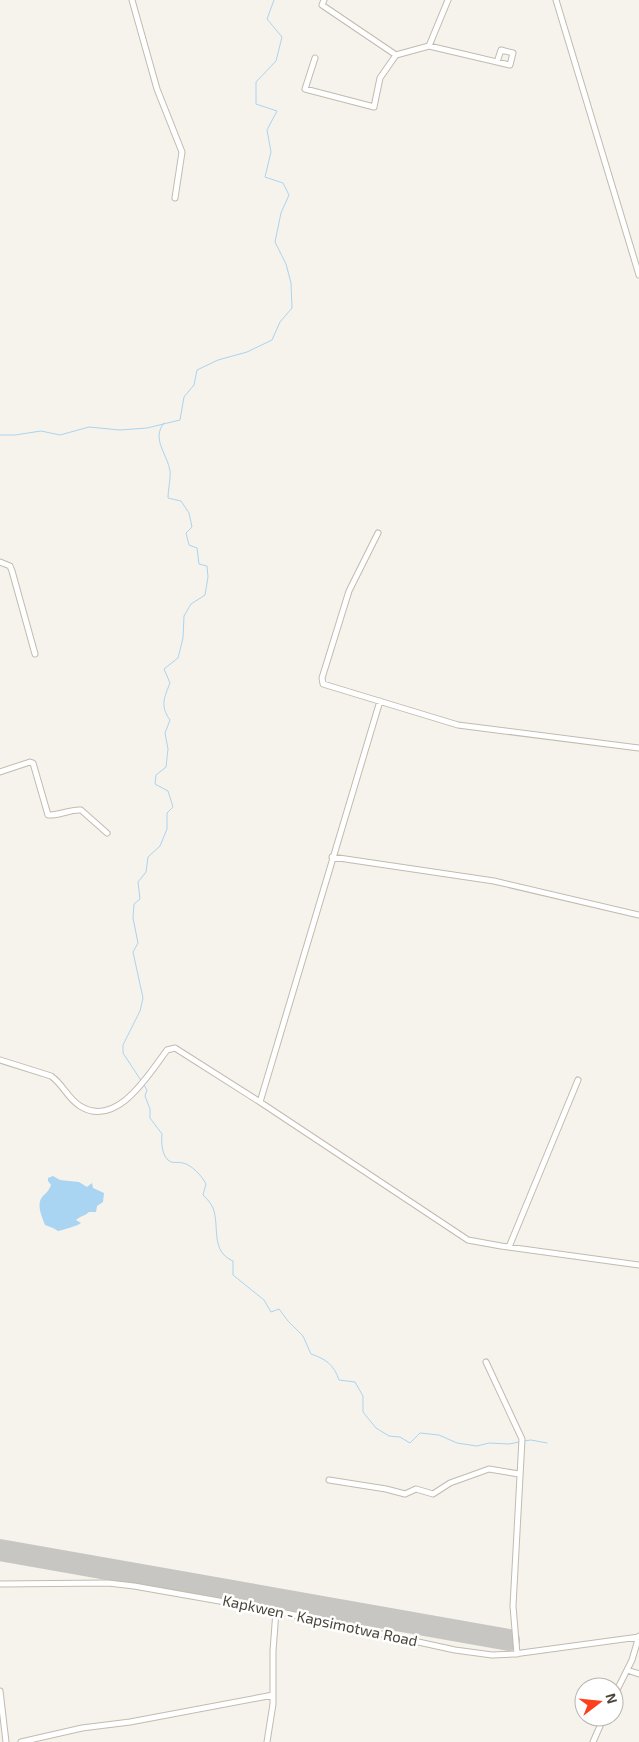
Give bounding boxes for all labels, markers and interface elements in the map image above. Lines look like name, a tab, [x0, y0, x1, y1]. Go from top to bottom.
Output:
street label: Kapkwen - Kapsimotwa Road	[221, 1591, 419, 1650]
north arrow	[574, 1677, 624, 1727]
text: N	[602, 1691, 622, 1705]

